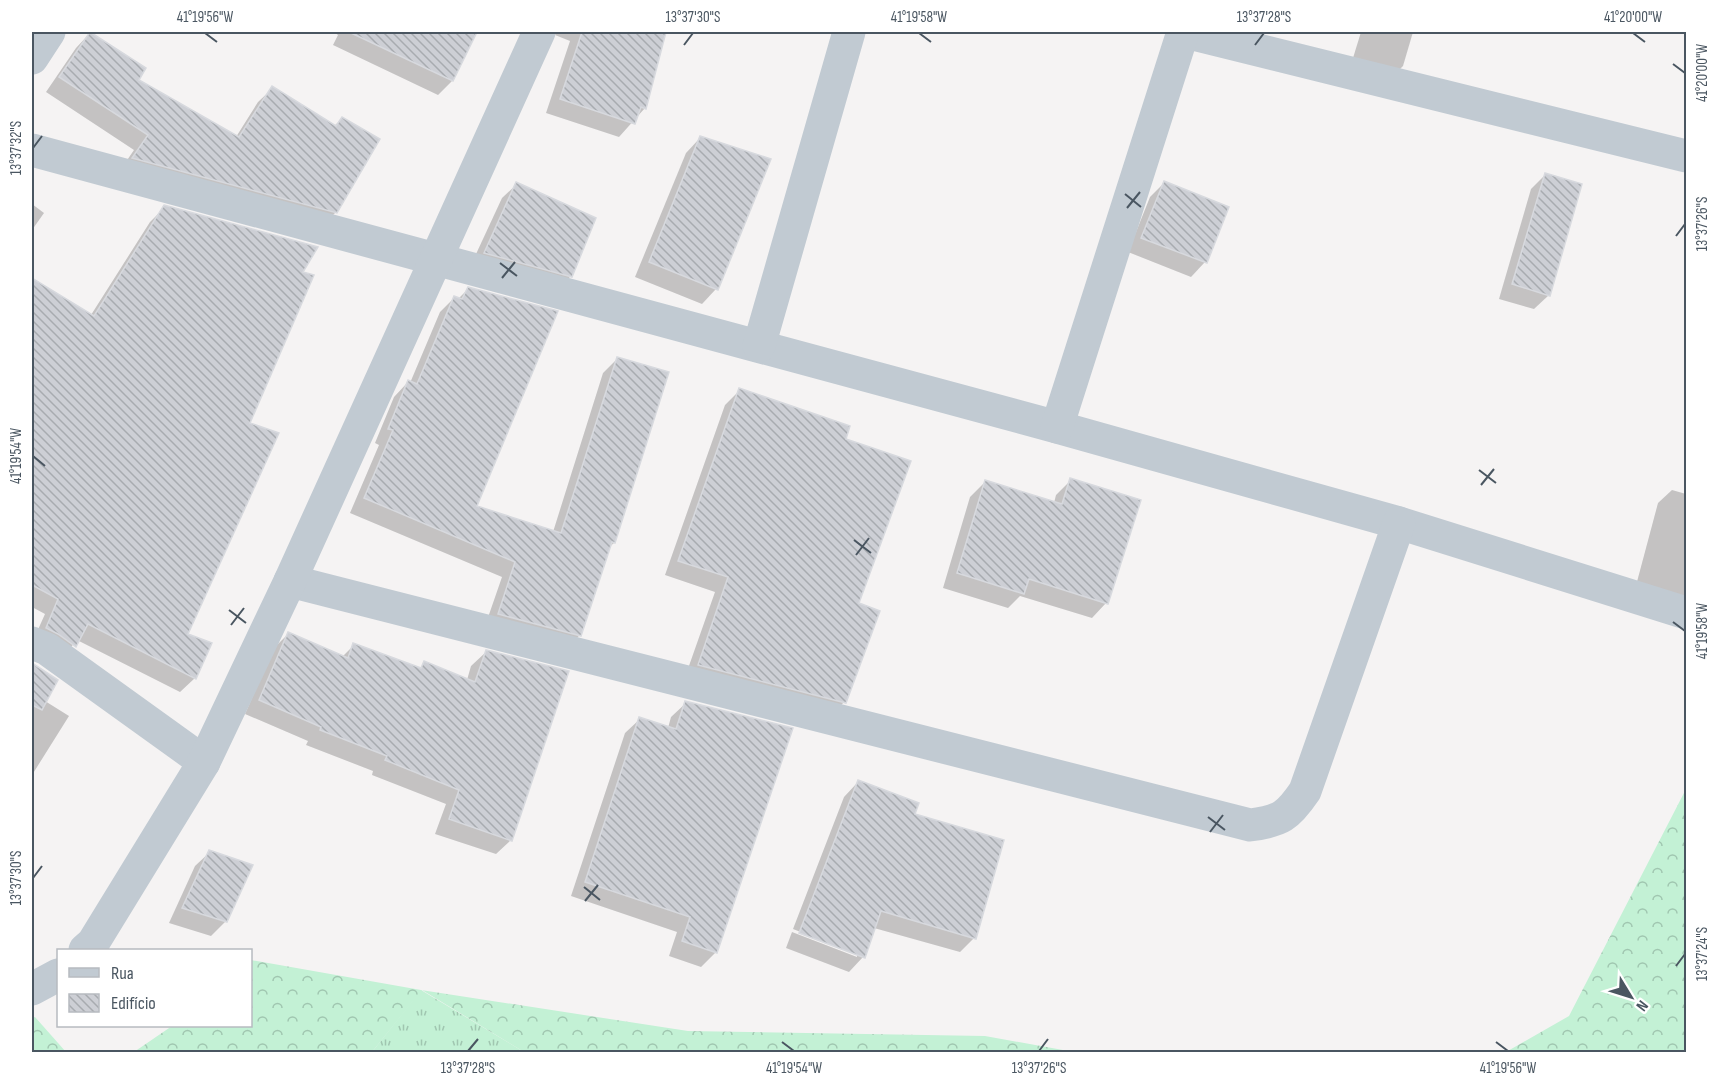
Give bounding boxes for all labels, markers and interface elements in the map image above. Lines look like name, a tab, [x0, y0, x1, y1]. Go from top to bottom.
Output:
text: 41°19'56"W	[177, 8, 233, 27]
text: 13°37'30"S	[666, 8, 720, 27]
text: 41°19'58"W	[891, 8, 947, 27]
text: 13°37'28"S	[1237, 8, 1291, 27]
text: 41°20'00"W	[1604, 8, 1662, 27]
text: 41°20'00"W	[1693, 44, 1712, 102]
text: 13°37'32"S	[7, 121, 26, 175]
text: 13°37'26"S	[1693, 197, 1712, 251]
text: 41°19'54"W	[7, 428, 26, 484]
text: 41°19'58"W	[1693, 603, 1712, 659]
text: 13°37'30"S	[7, 851, 26, 905]
text: 13°37'24"S	[1693, 927, 1712, 981]
legend	[57, 949, 252, 1027]
text: Rua	[111, 963, 134, 984]
north arrow	[1601, 967, 1661, 1027]
text: Edifício	[111, 993, 156, 1014]
text: N	[1632, 996, 1652, 1015]
text: 13°37'28"S	[441, 1059, 495, 1078]
text: 41°19'54"W	[766, 1059, 822, 1078]
text: 13°37'26"S	[1012, 1059, 1066, 1078]
text: 41°19'56"W	[1480, 1059, 1536, 1078]

